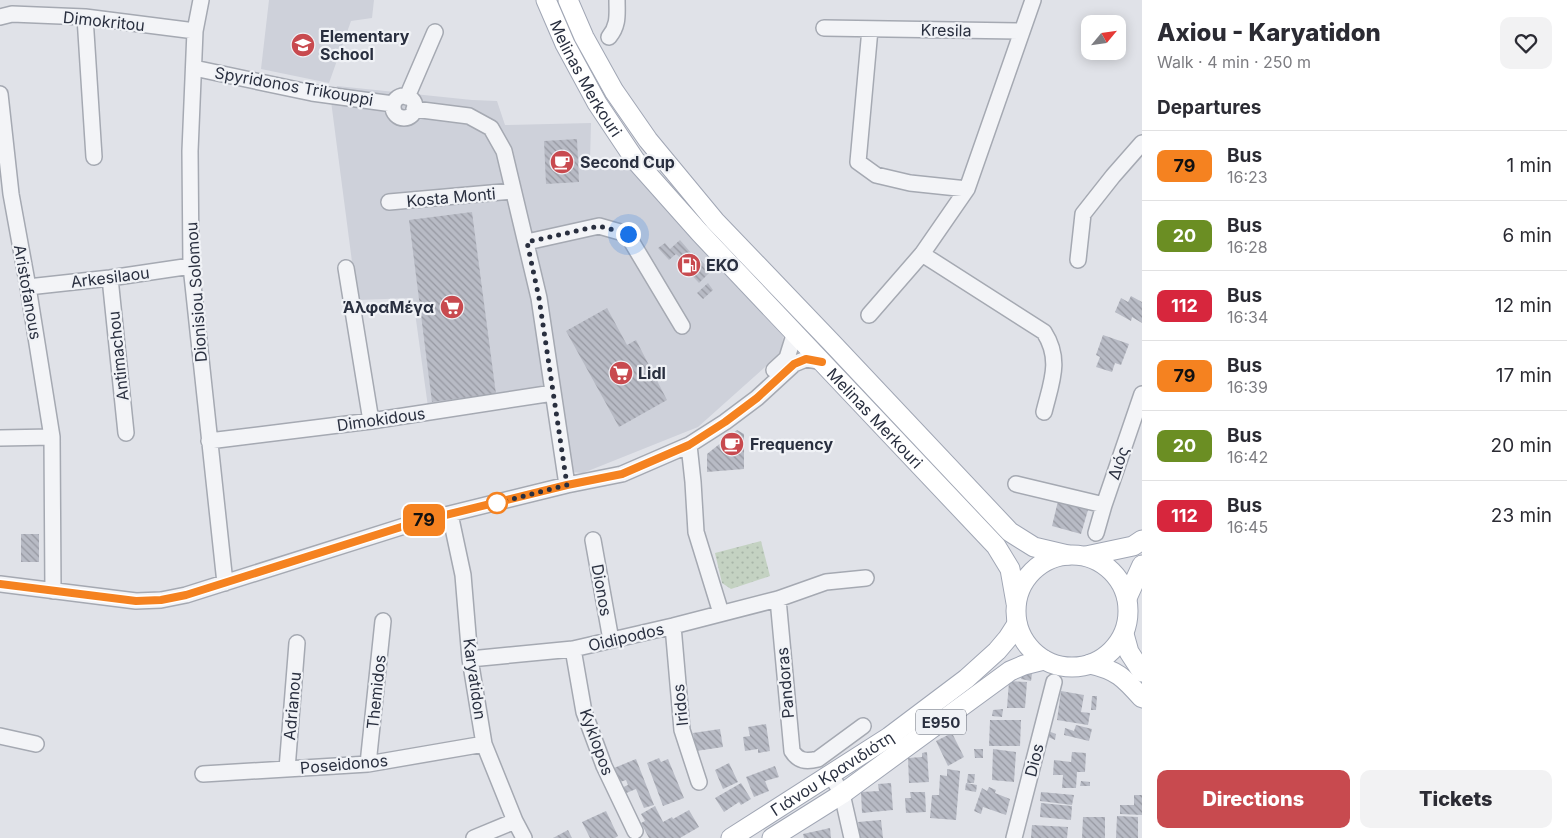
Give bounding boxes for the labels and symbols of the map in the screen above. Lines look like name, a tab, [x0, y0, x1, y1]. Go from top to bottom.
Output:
street label: Dimokritou	[62, 7, 146, 35]
north arrow	[1081, 15, 1126, 60]
street label: Melinas Merkouri	[546, 17, 627, 140]
street label: Kresila	[920, 20, 972, 40]
place label: Elementary School	[320, 26, 410, 64]
school or university icon: Elementary School	[290, 32, 316, 58]
street label: Spyridonos Trikouppi	[213, 62, 375, 110]
cafe icon: Second Cup	[549, 149, 575, 175]
place label: Second Cup	[580, 152, 675, 172]
street label: Kosta Monti	[406, 183, 496, 211]
street label: Dionisiou Solomou	[181, 221, 211, 363]
your location	[616, 222, 641, 247]
street label: Aristofanous	[10, 243, 46, 341]
fuel station icon: EKO	[676, 252, 702, 278]
place label: EKO	[706, 255, 739, 275]
street label: Arkesilaou	[69, 262, 151, 292]
supermarket icon: ΆλφαΜέγα	[439, 294, 465, 320]
place label: ΆλφαΜέγα	[343, 297, 434, 317]
street label: Antimachou	[103, 310, 133, 402]
supermarket icon: Lidl	[608, 360, 634, 386]
place label: Lidl	[638, 363, 666, 383]
street label: Melinas Merkouri	[823, 364, 927, 472]
street label: Dimokidous	[336, 403, 426, 435]
cafe icon: Frequency	[719, 431, 745, 457]
place label: Frequency	[750, 434, 833, 454]
street label: Διός	[1103, 444, 1133, 482]
unlabelled marker	[486, 492, 508, 514]
line badge: 79	[402, 504, 446, 536]
street label: Dionos	[588, 562, 616, 618]
street label: Oidipodos	[586, 619, 666, 655]
street label: Karyatidon	[459, 637, 491, 721]
street label: Pandoras	[772, 647, 798, 719]
street label: Themidos	[362, 654, 390, 730]
street label: Adrianou	[279, 671, 305, 741]
street label: Iridos	[668, 683, 692, 727]
street label: Kyklopos	[576, 706, 618, 778]
road number: E950	[916, 710, 966, 734]
street label: Γιάνου Κρανιδιότη	[767, 727, 897, 820]
street label: Dios	[1020, 741, 1048, 779]
street label: Poseidonos	[299, 750, 389, 778]

